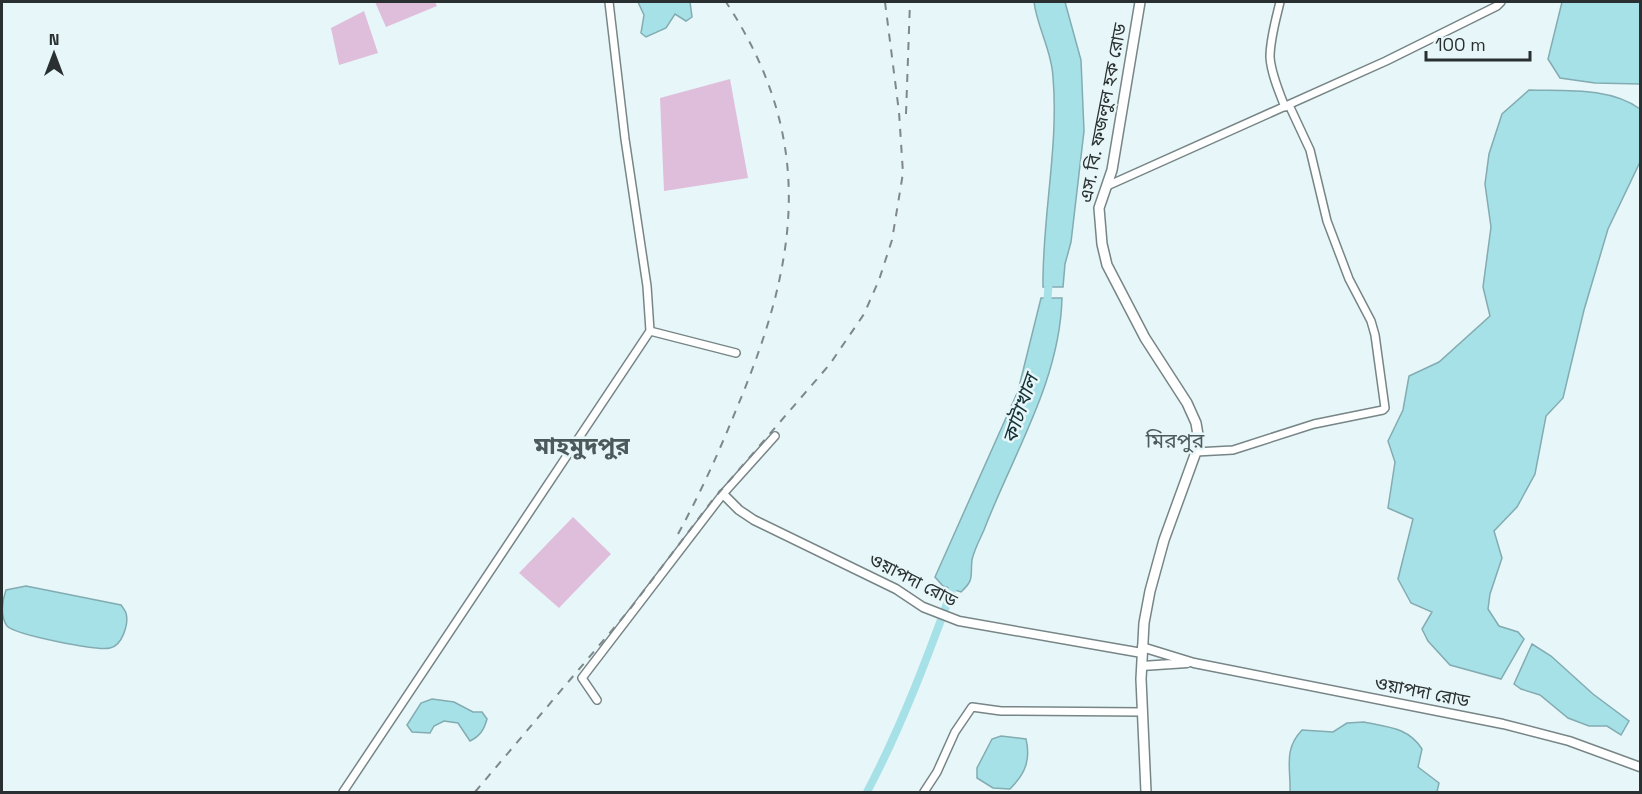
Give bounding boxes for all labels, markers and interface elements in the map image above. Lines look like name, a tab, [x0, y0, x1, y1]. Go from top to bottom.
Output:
street label: এস. বি. ফজলুল হক রোড	[1074, 21, 1131, 204]
north arrow	[24, 24, 84, 84]
scale bar	[1426, 24, 1530, 62]
text: N	[49, 29, 59, 50]
text: 100 m	[1435, 33, 1486, 56]
water label: কাটাখাল	[996, 368, 1045, 447]
district label: মিরপুর	[1145, 427, 1205, 454]
district label: মাহমুদপুর	[533, 430, 630, 461]
street label: ওয়াপদা রোড	[865, 547, 962, 612]
street label: ওয়াপদা রোড	[1373, 671, 1472, 712]

